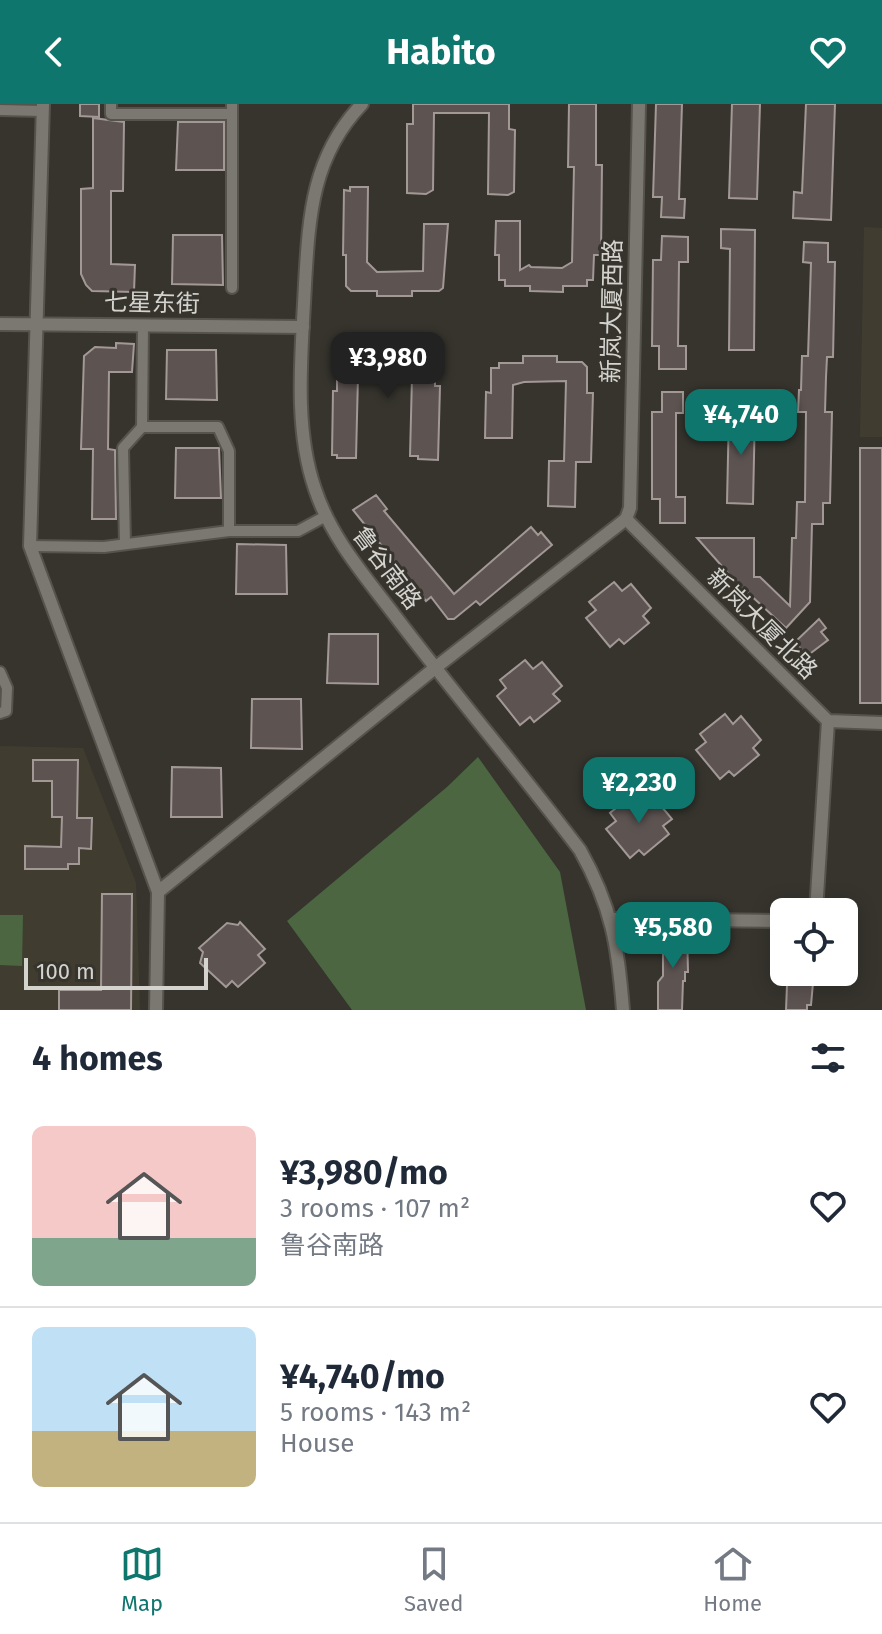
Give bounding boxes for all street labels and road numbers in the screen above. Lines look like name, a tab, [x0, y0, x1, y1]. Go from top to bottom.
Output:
street label: 新岚大厦西路	[597, 239, 627, 383]
street label: 七星东街	[104, 288, 200, 318]
street label: 鲁谷南路	[347, 521, 427, 615]
street label: 新岚大厦北路	[701, 563, 823, 685]

